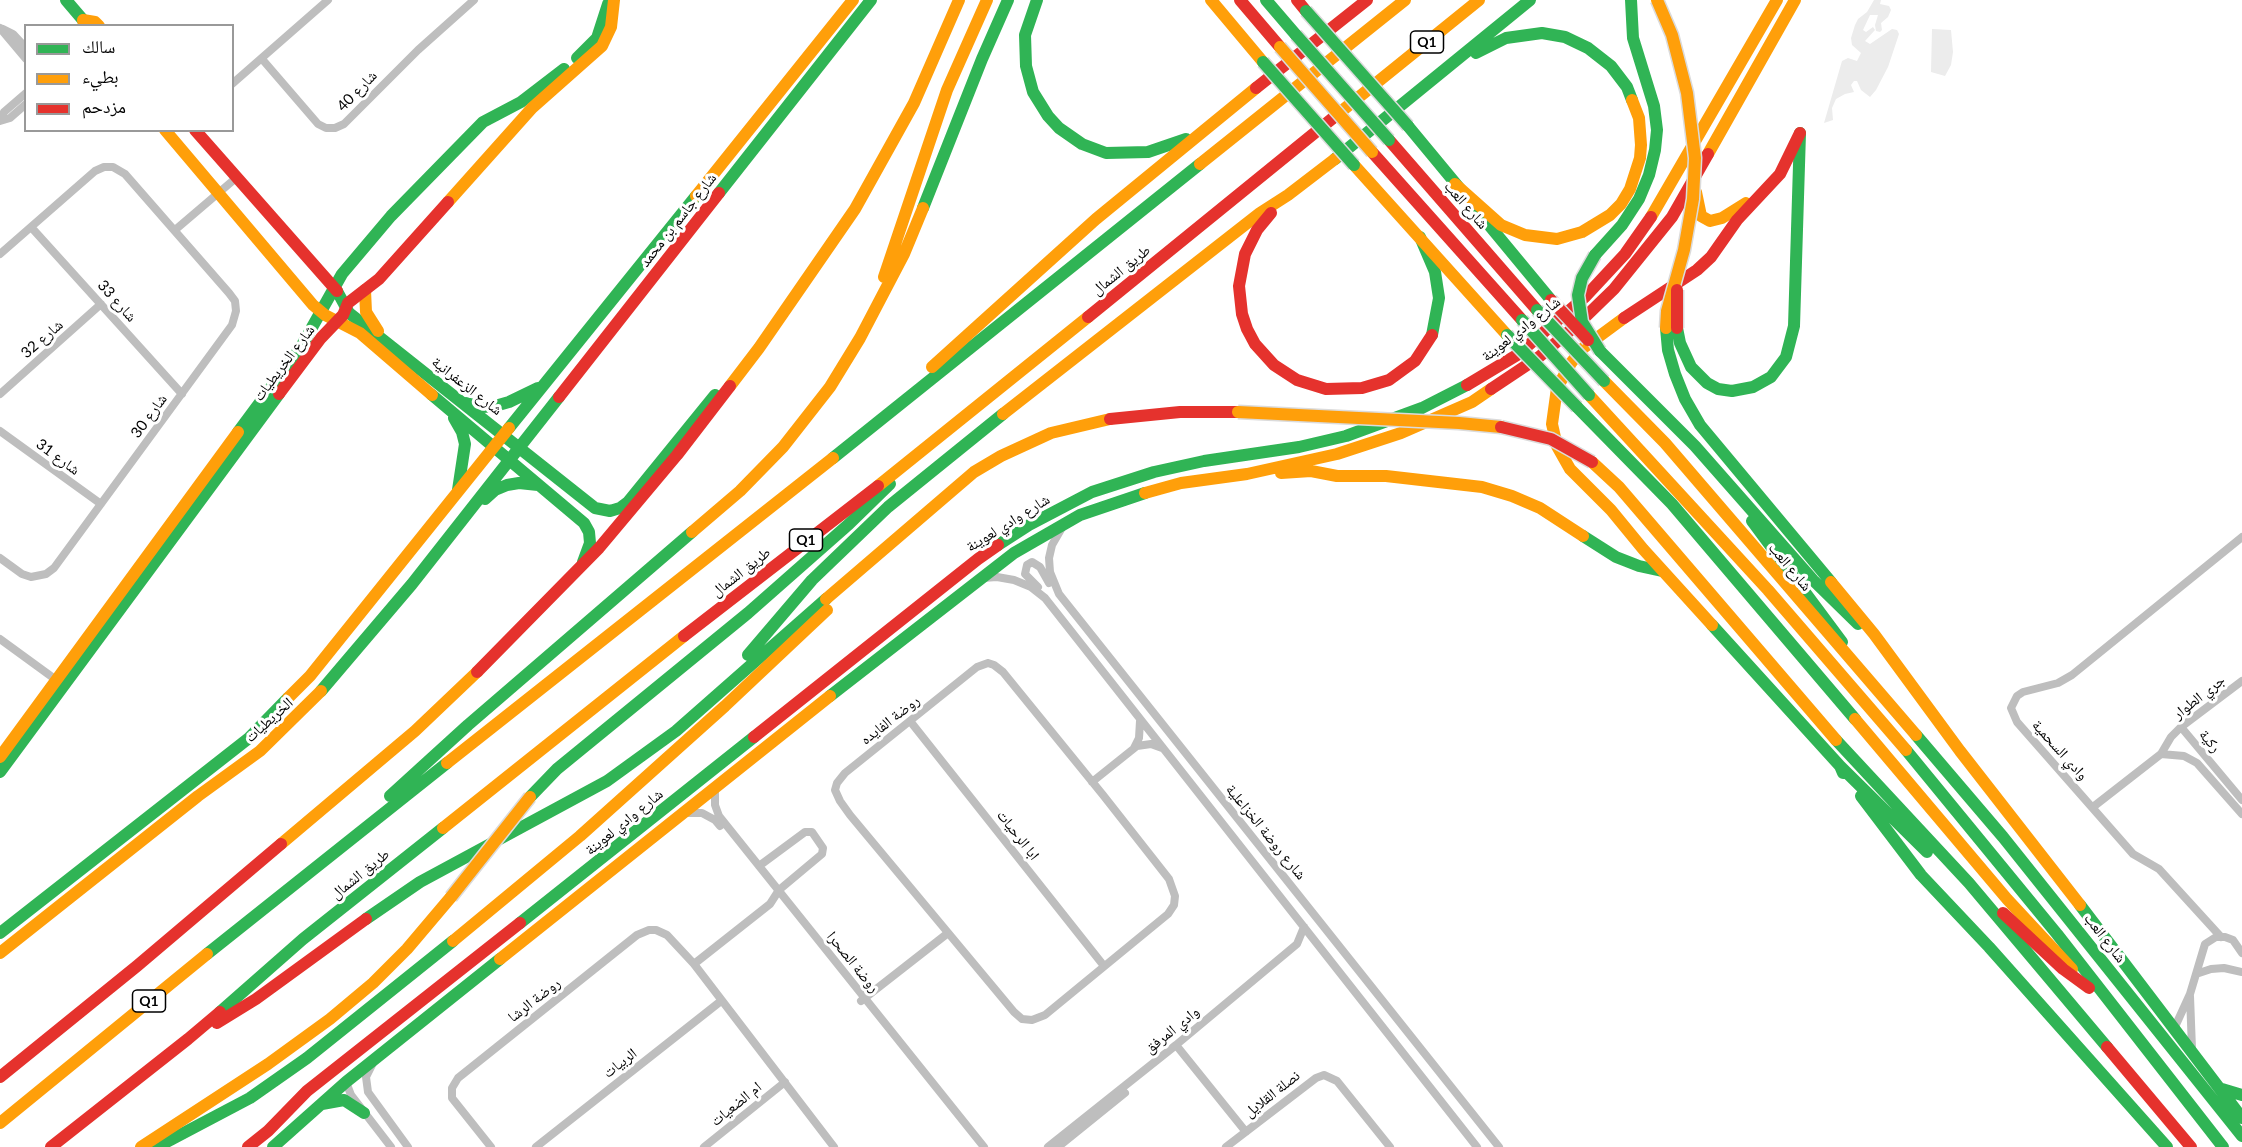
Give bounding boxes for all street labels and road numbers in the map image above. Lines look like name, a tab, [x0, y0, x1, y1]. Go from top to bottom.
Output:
road number: Q1	[1410, 31, 1444, 53]
street label: شارع 40	[333, 67, 381, 115]
street label: شارع جاسم بن محمد	[636, 169, 720, 271]
street label: شارع العب	[1440, 177, 1492, 233]
street label: طريق الشمال	[1088, 241, 1154, 299]
street label: شارع 33	[94, 276, 140, 326]
street label: شارع وادي لعوينة	[1478, 293, 1564, 365]
street label: شارع 32	[17, 316, 67, 362]
street label: شارع الخريطيات	[250, 321, 318, 405]
street label: شارع الزعفرانية	[428, 353, 506, 419]
street label: شارع 30	[127, 391, 171, 441]
street label: شارع 31	[33, 435, 83, 479]
street label: شارع وادي لعوينة	[963, 490, 1053, 556]
road number: Q1	[790, 529, 822, 551]
street label: شارع العب	[1765, 539, 1815, 595]
street label: طريق الشمال	[708, 543, 774, 601]
street label: جري الطوار	[2169, 671, 2229, 723]
street label: روضة الفايده	[857, 691, 923, 749]
street label: الخريطيات	[241, 694, 297, 746]
street label: وادي السحمية	[2028, 716, 2092, 784]
street label: ركية	[2195, 726, 2225, 756]
street label: شارع روضة الخزاعلية	[1222, 781, 1310, 883]
street label: شارع وادي لعوينة	[581, 785, 667, 859]
street label: ابا الرحيات	[993, 806, 1043, 864]
street label: طريق الشمال	[327, 845, 393, 903]
street label: شارع العب	[2080, 910, 2130, 966]
street label: روضة الصحرا	[823, 928, 883, 996]
street label: روضة الرشا	[504, 974, 564, 1026]
road number: Q1	[132, 990, 166, 1012]
street label: وادي المرفق	[1141, 1003, 1203, 1057]
street label: الربيات	[600, 1044, 640, 1082]
street label: نصلة القلايل	[1241, 1067, 1303, 1121]
street label: ام الضعيات	[707, 1078, 765, 1130]

